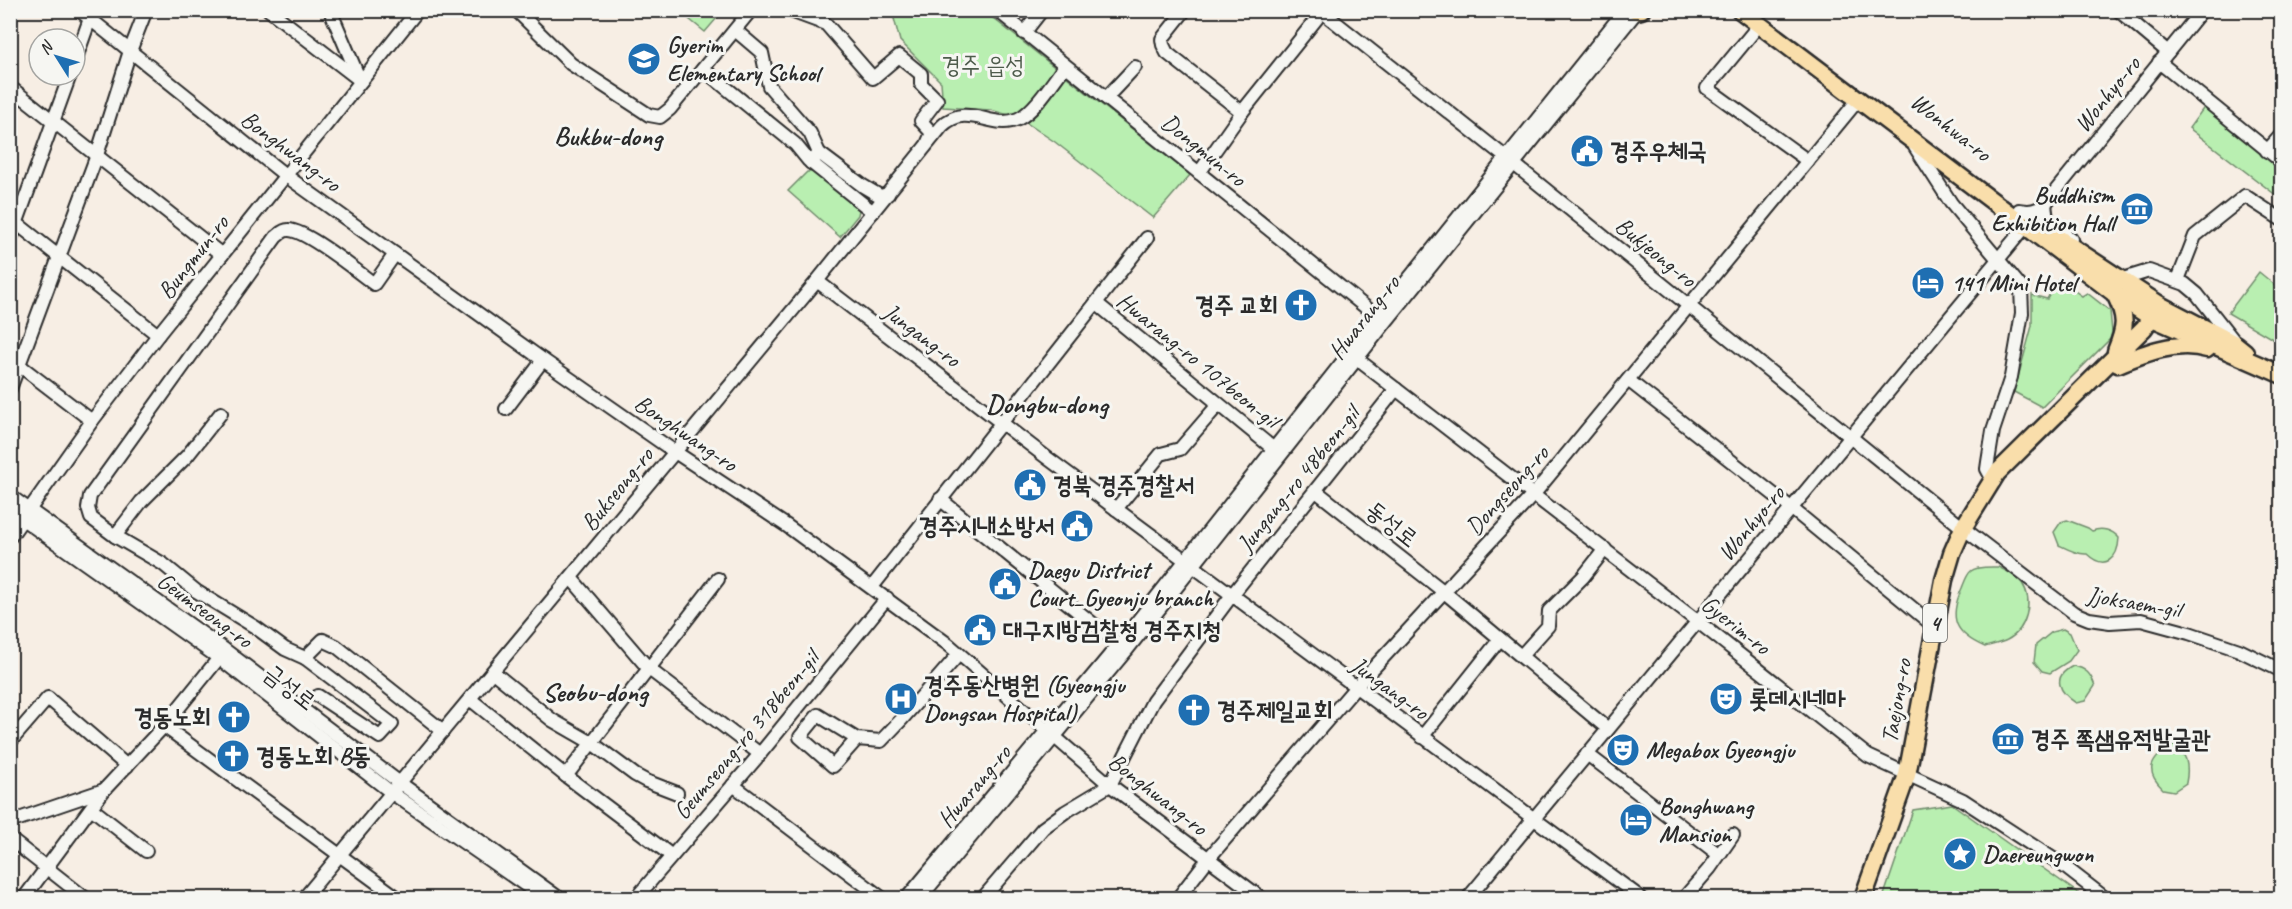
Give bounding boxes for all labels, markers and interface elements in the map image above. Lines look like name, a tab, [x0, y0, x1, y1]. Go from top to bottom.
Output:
north arrow	[27, 27, 87, 87]
place label: Gyerim Elementary School	[667, 30, 824, 88]
text: N	[35, 36, 59, 59]
school or university icon: Gyerim Elementary School	[626, 41, 662, 77]
street label: Wonhyo-ro	[2067, 49, 2148, 138]
park label: 경주 읍성	[941, 50, 1025, 80]
street label: Wonhwa-ro	[1905, 86, 1999, 169]
street label: Bonghwang-ro	[235, 104, 348, 199]
street label: Dongmun-ro	[1156, 107, 1253, 194]
district label: Bukbu-dong	[554, 119, 664, 153]
public building icon: 경주우체국	[1569, 133, 1605, 169]
place label: 경주우체국	[1610, 136, 1707, 166]
place label: Buddhism Exhibition Hall	[1991, 180, 2119, 238]
museum icon: Buddhism Exhibition Hall	[2119, 191, 2155, 227]
street label: Bungmun-ro	[151, 208, 236, 305]
street label: Bukjeong-ro	[1609, 210, 1704, 295]
hotel icon: 141 Mini Hotel	[1910, 265, 1946, 301]
street label: Hwarang-ro	[1322, 268, 1407, 365]
place label: 141 Mini Hotel	[1951, 268, 2081, 298]
street label: Hwarang-ro 107beon-gil	[1111, 285, 1288, 437]
church icon: 경주 교회	[1283, 287, 1319, 323]
place label: 경주 교회	[1195, 290, 1278, 320]
street label: Jungang-ro	[877, 296, 968, 375]
district label: Dongbu-dong	[986, 387, 1110, 421]
street label: Bonghwang-ro	[629, 388, 744, 479]
street label: Jungang-ro 48beon-gil	[1229, 397, 1368, 559]
street label: Dongseong-ro	[1459, 438, 1556, 541]
street label: Bukseong-ro	[574, 440, 661, 537]
public building icon: 경북 경주경찰서	[1012, 467, 1048, 503]
place label: 경북 경주경찰서	[1053, 470, 1194, 500]
street label: Wonhyo-ro	[1711, 478, 1792, 567]
street label: 동성로	[1360, 494, 1424, 554]
public building icon: 경주시내소방서	[1059, 508, 1095, 544]
place label: 경주시내소방서	[919, 511, 1054, 541]
place label: Daegu District Court_Gyeonju branch	[1028, 555, 1214, 613]
street label: Geumseong-ro	[151, 565, 260, 656]
public building icon: Daegu District Court_Gyeonju branch	[987, 566, 1023, 602]
street label: Jjoksaem-gil	[2084, 579, 2187, 626]
street label: Gyerim-ro	[1695, 589, 1778, 662]
road number: 4	[1923, 604, 1947, 642]
public building icon: 대구지방검찰청 경주지청	[962, 612, 998, 648]
place label: 대구지방검찰청 경주지청	[1003, 615, 1221, 645]
street label: Geumseong-ro 318beon-gil	[667, 641, 828, 826]
street label: Jungang-ro	[1344, 649, 1436, 727]
street label: Taejong-ro	[1874, 655, 1918, 745]
street label: 금성로	[258, 657, 322, 717]
place label: 경주동산병원 (Gyeongju Dongsan Hospital)	[924, 670, 1126, 728]
district label: Seobu-dong	[542, 675, 650, 709]
hospital icon: 경주동산병원 (Gyeongju Dongsan Hospital)	[883, 681, 919, 717]
theatre icon: 롯데시네마	[1708, 681, 1744, 717]
place label: 롯데시네마	[1749, 684, 1846, 714]
church icon: 경주제일교회	[1176, 692, 1212, 728]
place label: 경주제일교회	[1217, 695, 1333, 725]
church icon: 경동노회	[216, 699, 252, 735]
place label: 경동노회	[134, 702, 211, 732]
museum icon: 경주 쪽샘유적발굴관	[1990, 721, 2026, 757]
place label: 경주 쪽샘유적발굴관	[2031, 724, 2211, 754]
theatre icon: Megabox Gyeongju	[1605, 732, 1641, 768]
place label: Megabox Gyeongju	[1646, 735, 1796, 765]
street label: Hwarang-ro	[931, 737, 1018, 834]
church icon: 경동노회 B동	[215, 738, 251, 774]
place label: 경동노회 B동	[256, 741, 371, 771]
street label: Bonghwang-ro	[1102, 746, 1215, 843]
place label: Bonghwang Mansion	[1659, 791, 1755, 849]
hotel icon: Bonghwang Mansion	[1618, 802, 1654, 838]
place icon: Daereungwon	[1942, 836, 1978, 872]
place label: Daereungwon	[1983, 839, 2094, 869]

